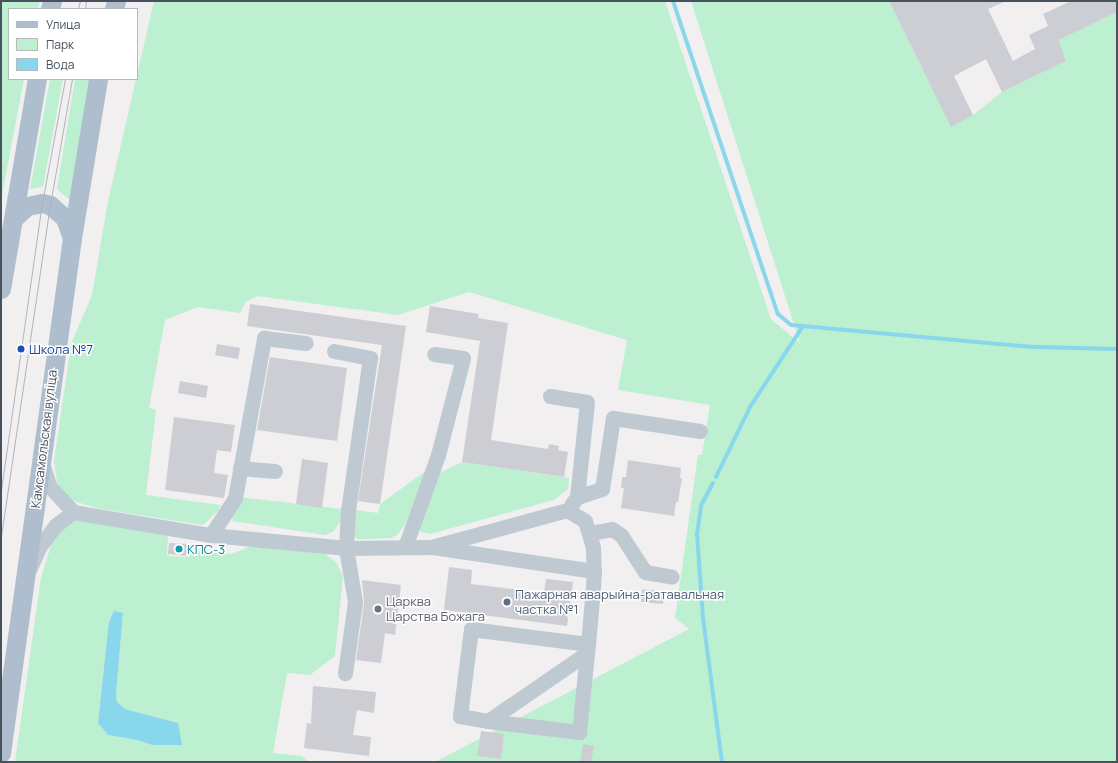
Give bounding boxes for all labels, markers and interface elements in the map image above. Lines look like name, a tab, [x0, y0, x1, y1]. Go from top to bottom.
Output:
legend	[8, 8, 138, 80]
text: Улица	[46, 16, 80, 33]
text: Парк	[46, 36, 74, 53]
text: Вода	[46, 56, 74, 73]
place label: Школа №7	[29, 341, 93, 357]
marker: Школа №7	[16, 344, 26, 354]
street label: Камсамольская вуліца	[28, 369, 60, 509]
place label: КПС-3	[187, 541, 225, 557]
marker: КПС-3	[174, 544, 184, 554]
place label: Пажарная аварыйна-ратавальная частка №1	[515, 587, 724, 618]
place label: Царква Царства Божага	[386, 594, 485, 625]
marker: Пажарная аварыйна-ратавальная частка №1	[502, 597, 512, 607]
marker: Царква Царства Божага	[373, 604, 383, 614]

